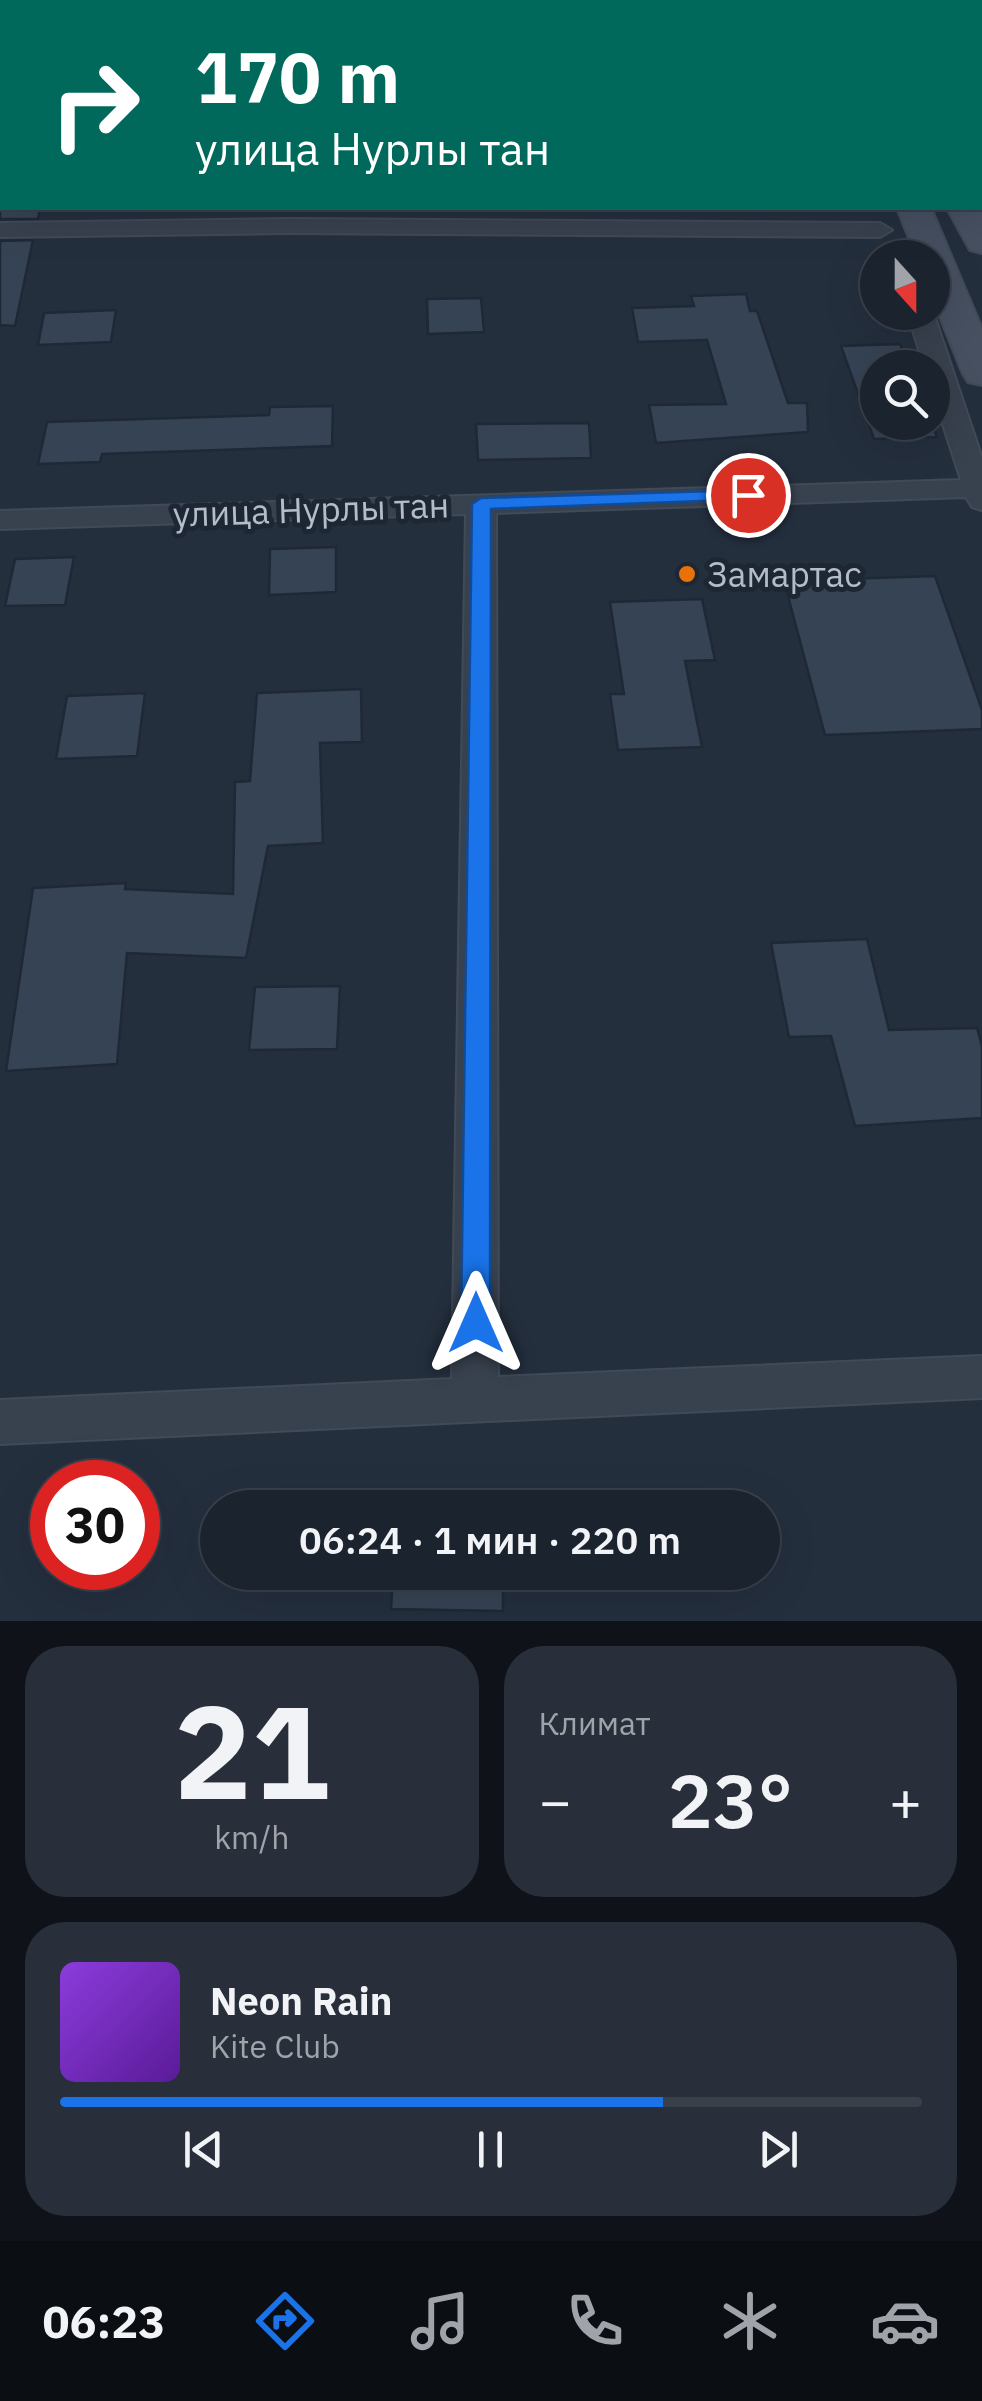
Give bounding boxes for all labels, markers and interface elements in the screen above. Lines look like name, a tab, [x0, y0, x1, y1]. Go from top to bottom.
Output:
text: 170 m	[195, 31, 400, 122]
icon: right	[30, 40, 160, 170]
text: улица Нурлы тан	[195, 119, 550, 177]
north arrow	[860, 240, 950, 330]
map controls	[860, 240, 950, 440]
button: search	[860, 350, 950, 440]
pin	[706, 453, 791, 538]
icon: arrive	[721, 468, 776, 523]
street label: улица Нурлы тан	[172, 481, 450, 537]
place label: Замартас	[707, 551, 862, 597]
marker: Замартас	[676, 563, 698, 585]
position arrow	[424, 1271, 528, 1375]
speed limit sign: 30	[30, 1460, 160, 1590]
text: 06:24 · 1 мин · 220 m	[299, 1515, 681, 1564]
text: 21	[174, 1666, 330, 1835]
text: Климат	[539, 1702, 651, 1744]
text: 23°	[668, 1751, 793, 1849]
text: −	[539, 1765, 572, 1836]
text: +	[889, 1765, 922, 1836]
text: km/h	[214, 1816, 289, 1858]
text: Neon Rain	[210, 1976, 392, 2025]
text: Kite Club	[210, 2025, 340, 2067]
icon: previous	[176, 2122, 231, 2177]
icon: pause	[463, 2122, 518, 2177]
icon: next	[751, 2122, 806, 2177]
icon: directions	[250, 2286, 320, 2356]
icon: music	[405, 2286, 475, 2356]
icon: phone	[560, 2286, 630, 2356]
icon: climate	[715, 2286, 785, 2356]
icon: car	[870, 2286, 940, 2356]
text: 06:23	[42, 2292, 165, 2350]

